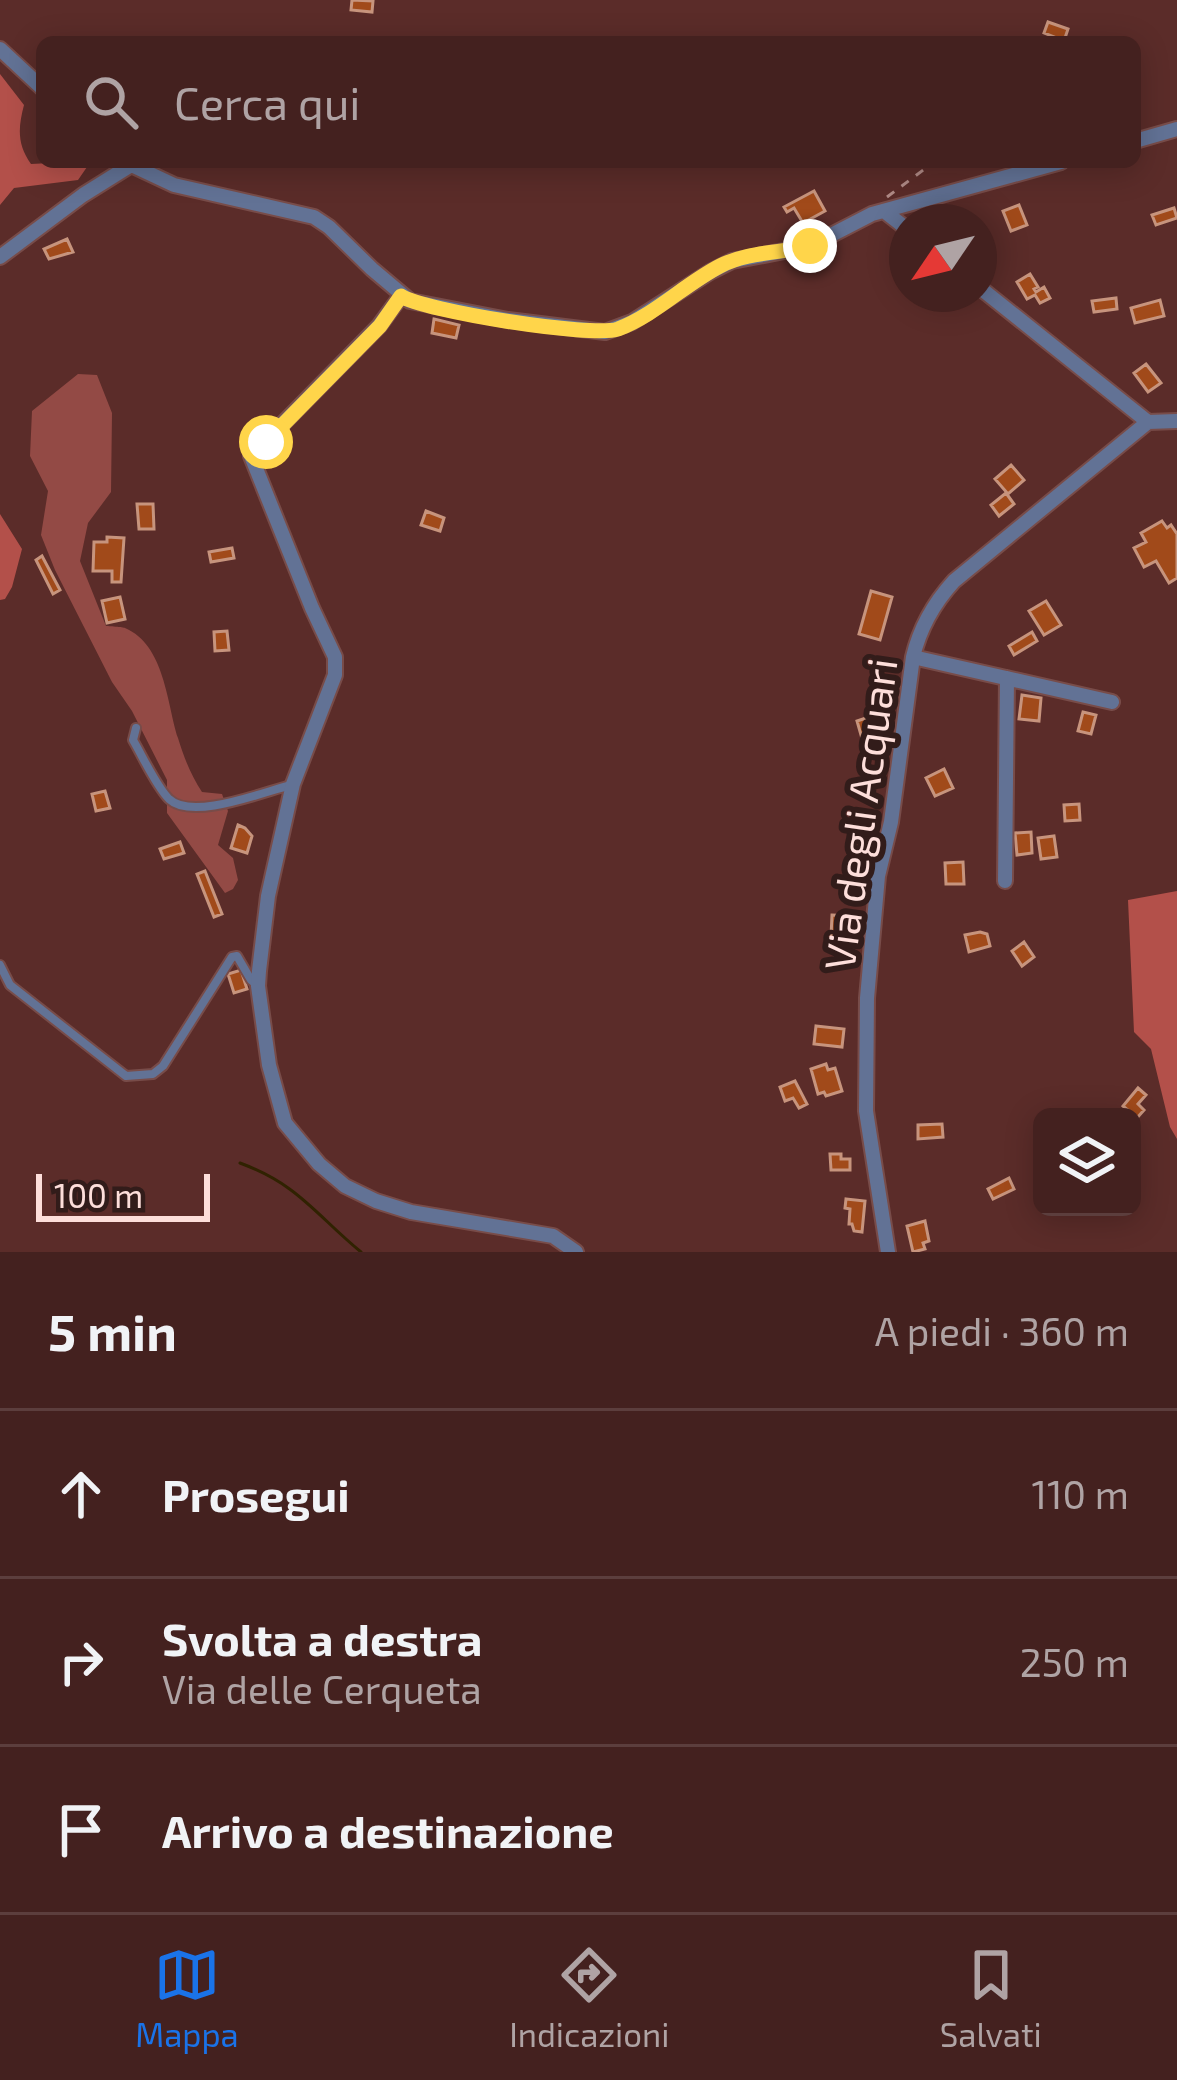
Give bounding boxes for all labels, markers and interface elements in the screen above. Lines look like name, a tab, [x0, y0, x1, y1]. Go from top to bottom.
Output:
search box	[36, 36, 1141, 168]
icon: search	[78, 69, 144, 135]
text: Cerca qui	[174, 75, 360, 129]
north arrow	[889, 204, 997, 312]
route end	[783, 219, 837, 273]
route start	[239, 415, 293, 469]
street label: Via degli Acquari	[812, 655, 906, 973]
map controls	[1033, 1108, 1141, 1216]
button: layers	[1033, 1108, 1141, 1216]
scale bar	[36, 1168, 210, 1221]
text: 100 m	[54, 1175, 143, 1215]
text: 5 min	[48, 1300, 177, 1361]
text: A piedi · 360 m	[875, 1307, 1129, 1354]
icon: ahead	[48, 1461, 114, 1527]
text: Prosegui	[162, 1467, 350, 1521]
text: 110 m	[1032, 1470, 1129, 1517]
text: Svolta a destra	[162, 1611, 482, 1665]
icon: right	[48, 1629, 114, 1695]
text: 250 m	[1020, 1638, 1129, 1685]
text: Via delle Cerqueta	[162, 1665, 482, 1712]
icon: arrive	[48, 1797, 114, 1863]
text: Arrivo a destinazione	[162, 1803, 614, 1857]
tab: Mappa	[135, 1942, 239, 2054]
tab: Indicazioni	[509, 1942, 669, 2054]
tab: Salvati	[940, 1942, 1042, 2054]

